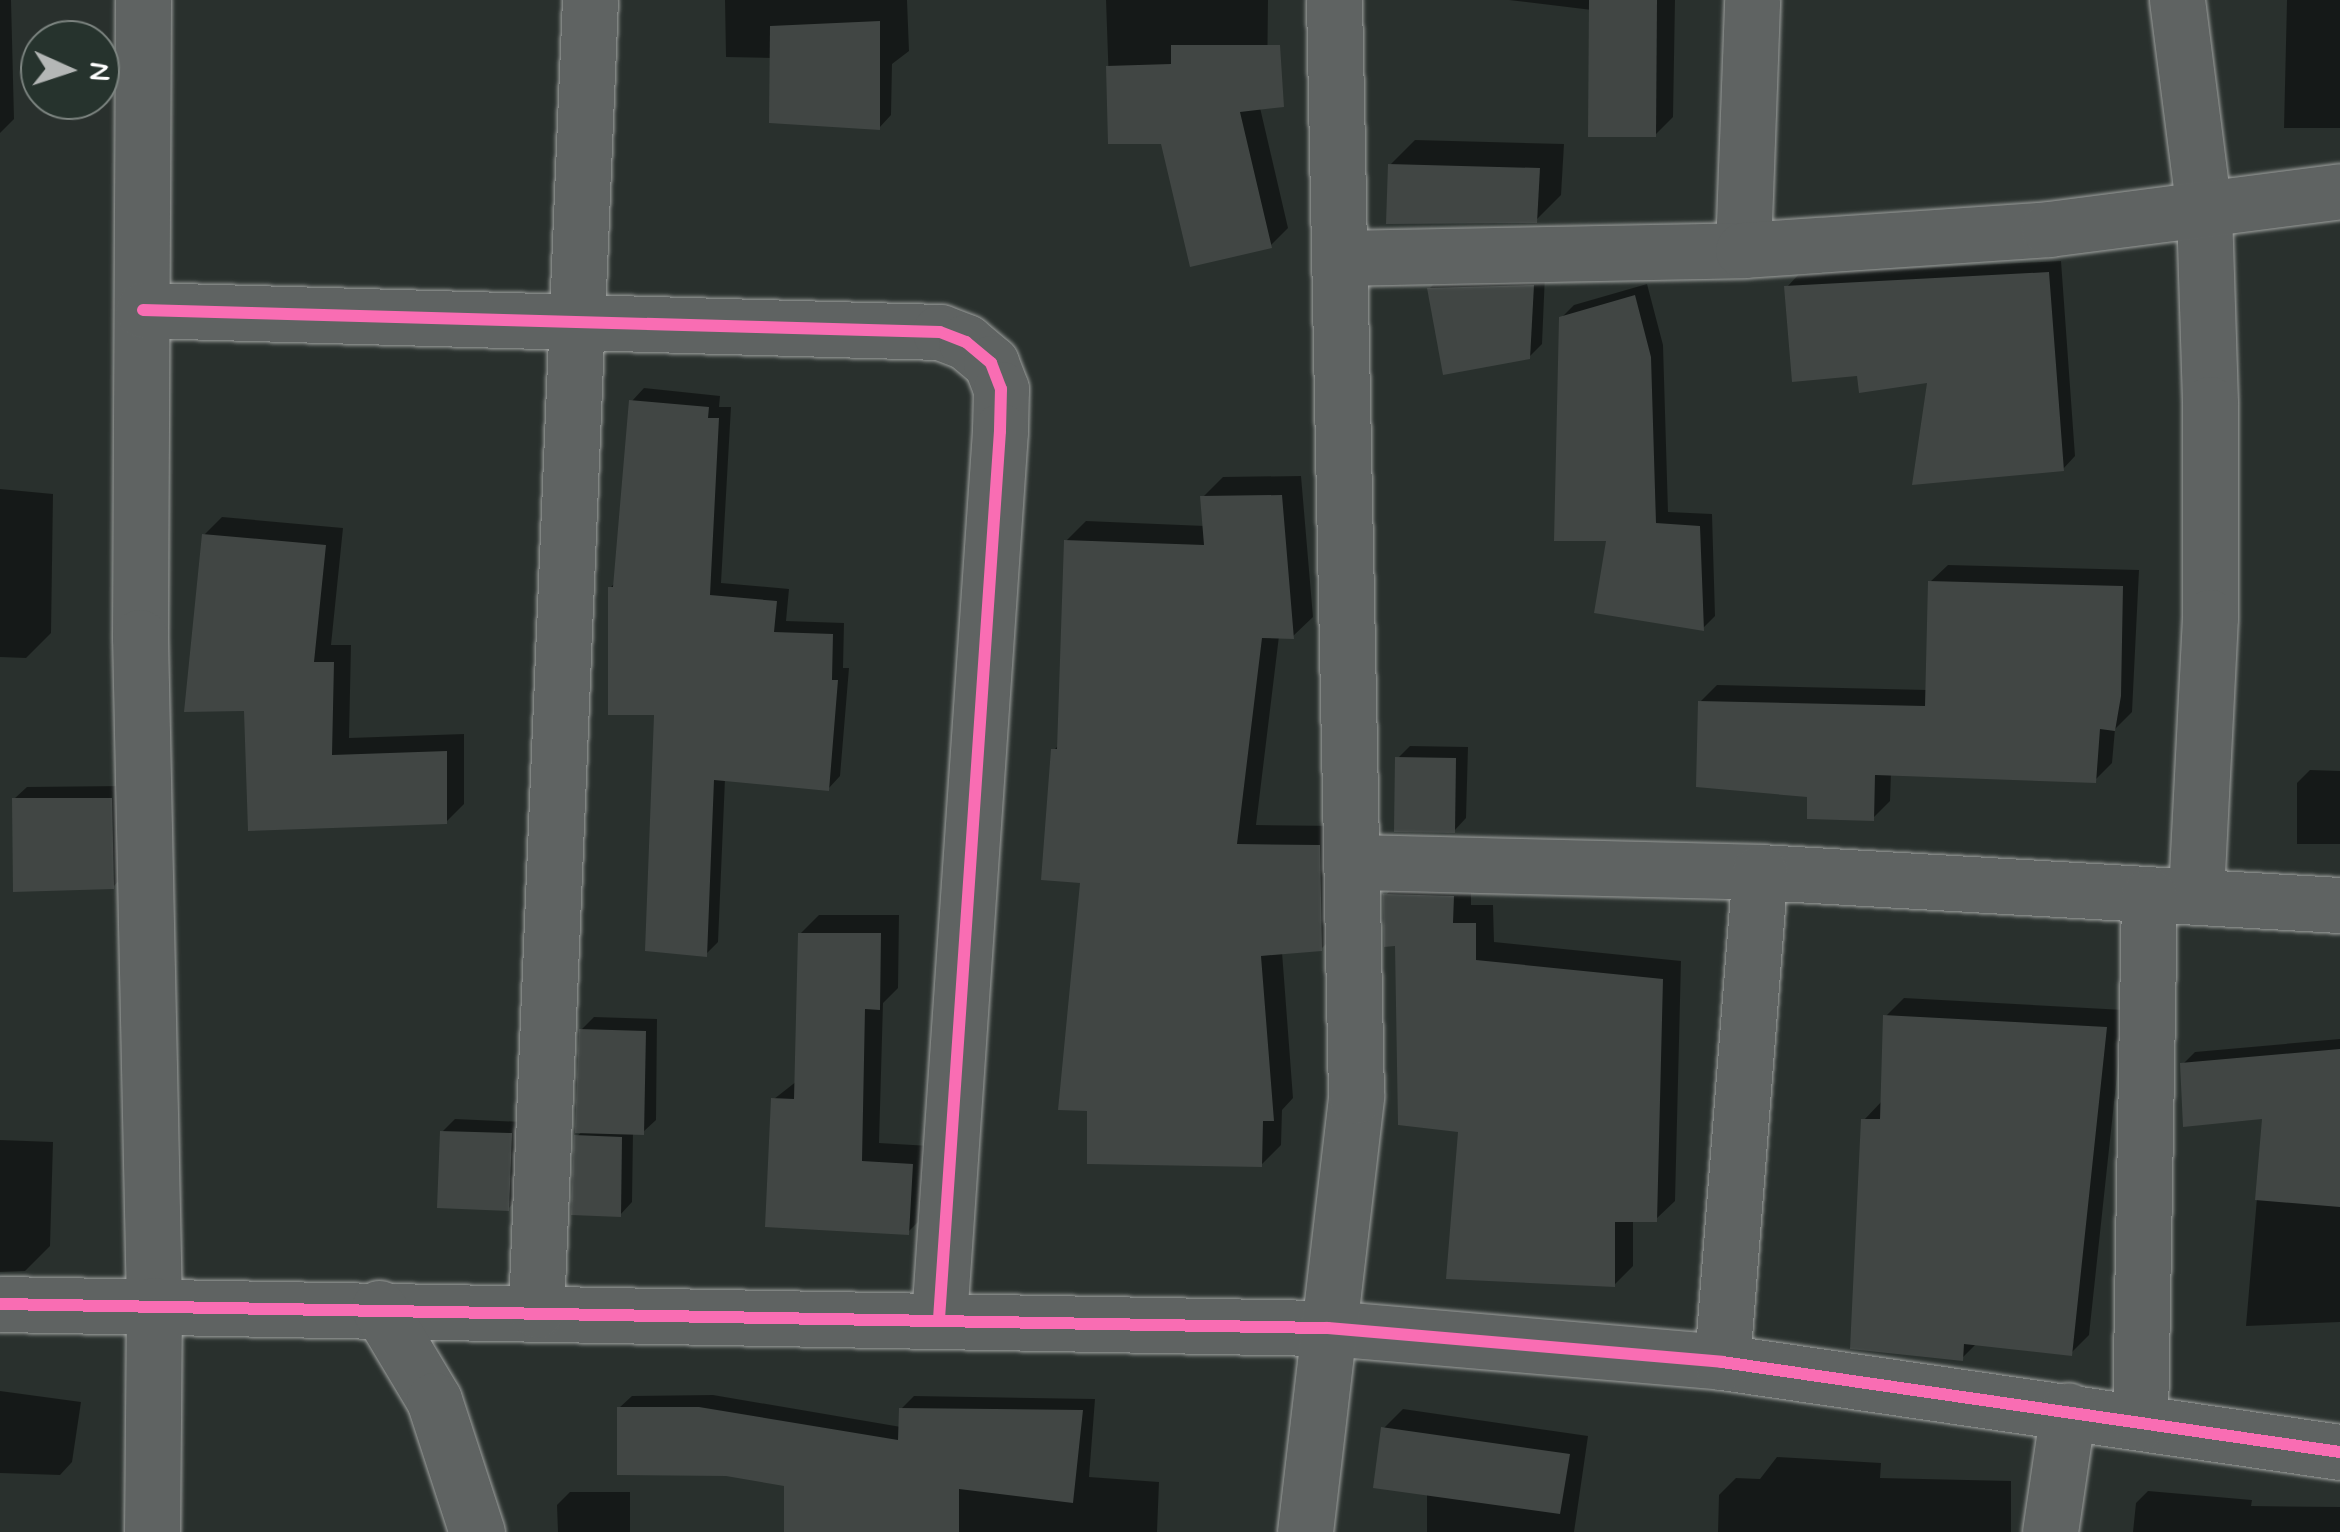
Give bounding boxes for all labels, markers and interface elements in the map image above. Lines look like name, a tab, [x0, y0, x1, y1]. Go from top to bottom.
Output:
north arrow	[20, 20, 120, 120]
text: N	[79, 61, 117, 82]

